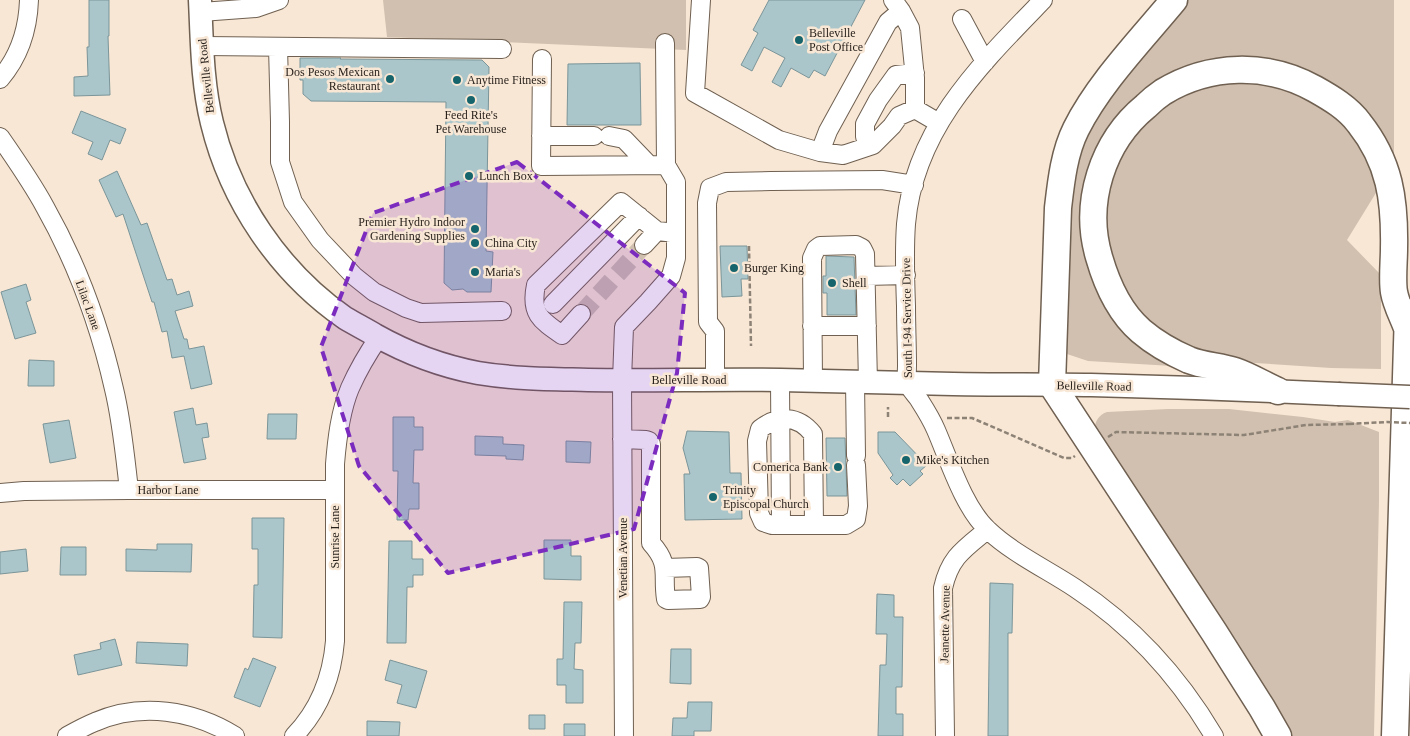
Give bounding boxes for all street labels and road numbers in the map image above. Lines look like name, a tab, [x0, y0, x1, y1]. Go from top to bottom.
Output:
street label: Belleville Road	[195, 38, 217, 114]
street label: South I-94 Service Drive	[899, 258, 915, 378]
street label: Lilac Lane	[73, 278, 103, 332]
street label: Belleville Road	[652, 373, 726, 387]
street label: Belleville Road	[1056, 378, 1132, 394]
street label: Harbor Lane	[138, 483, 198, 497]
street label: Sunrise Lane	[328, 506, 342, 568]
street label: Venetian Avenue	[616, 518, 630, 598]
street label: Jeanette Avenue	[937, 585, 953, 663]

